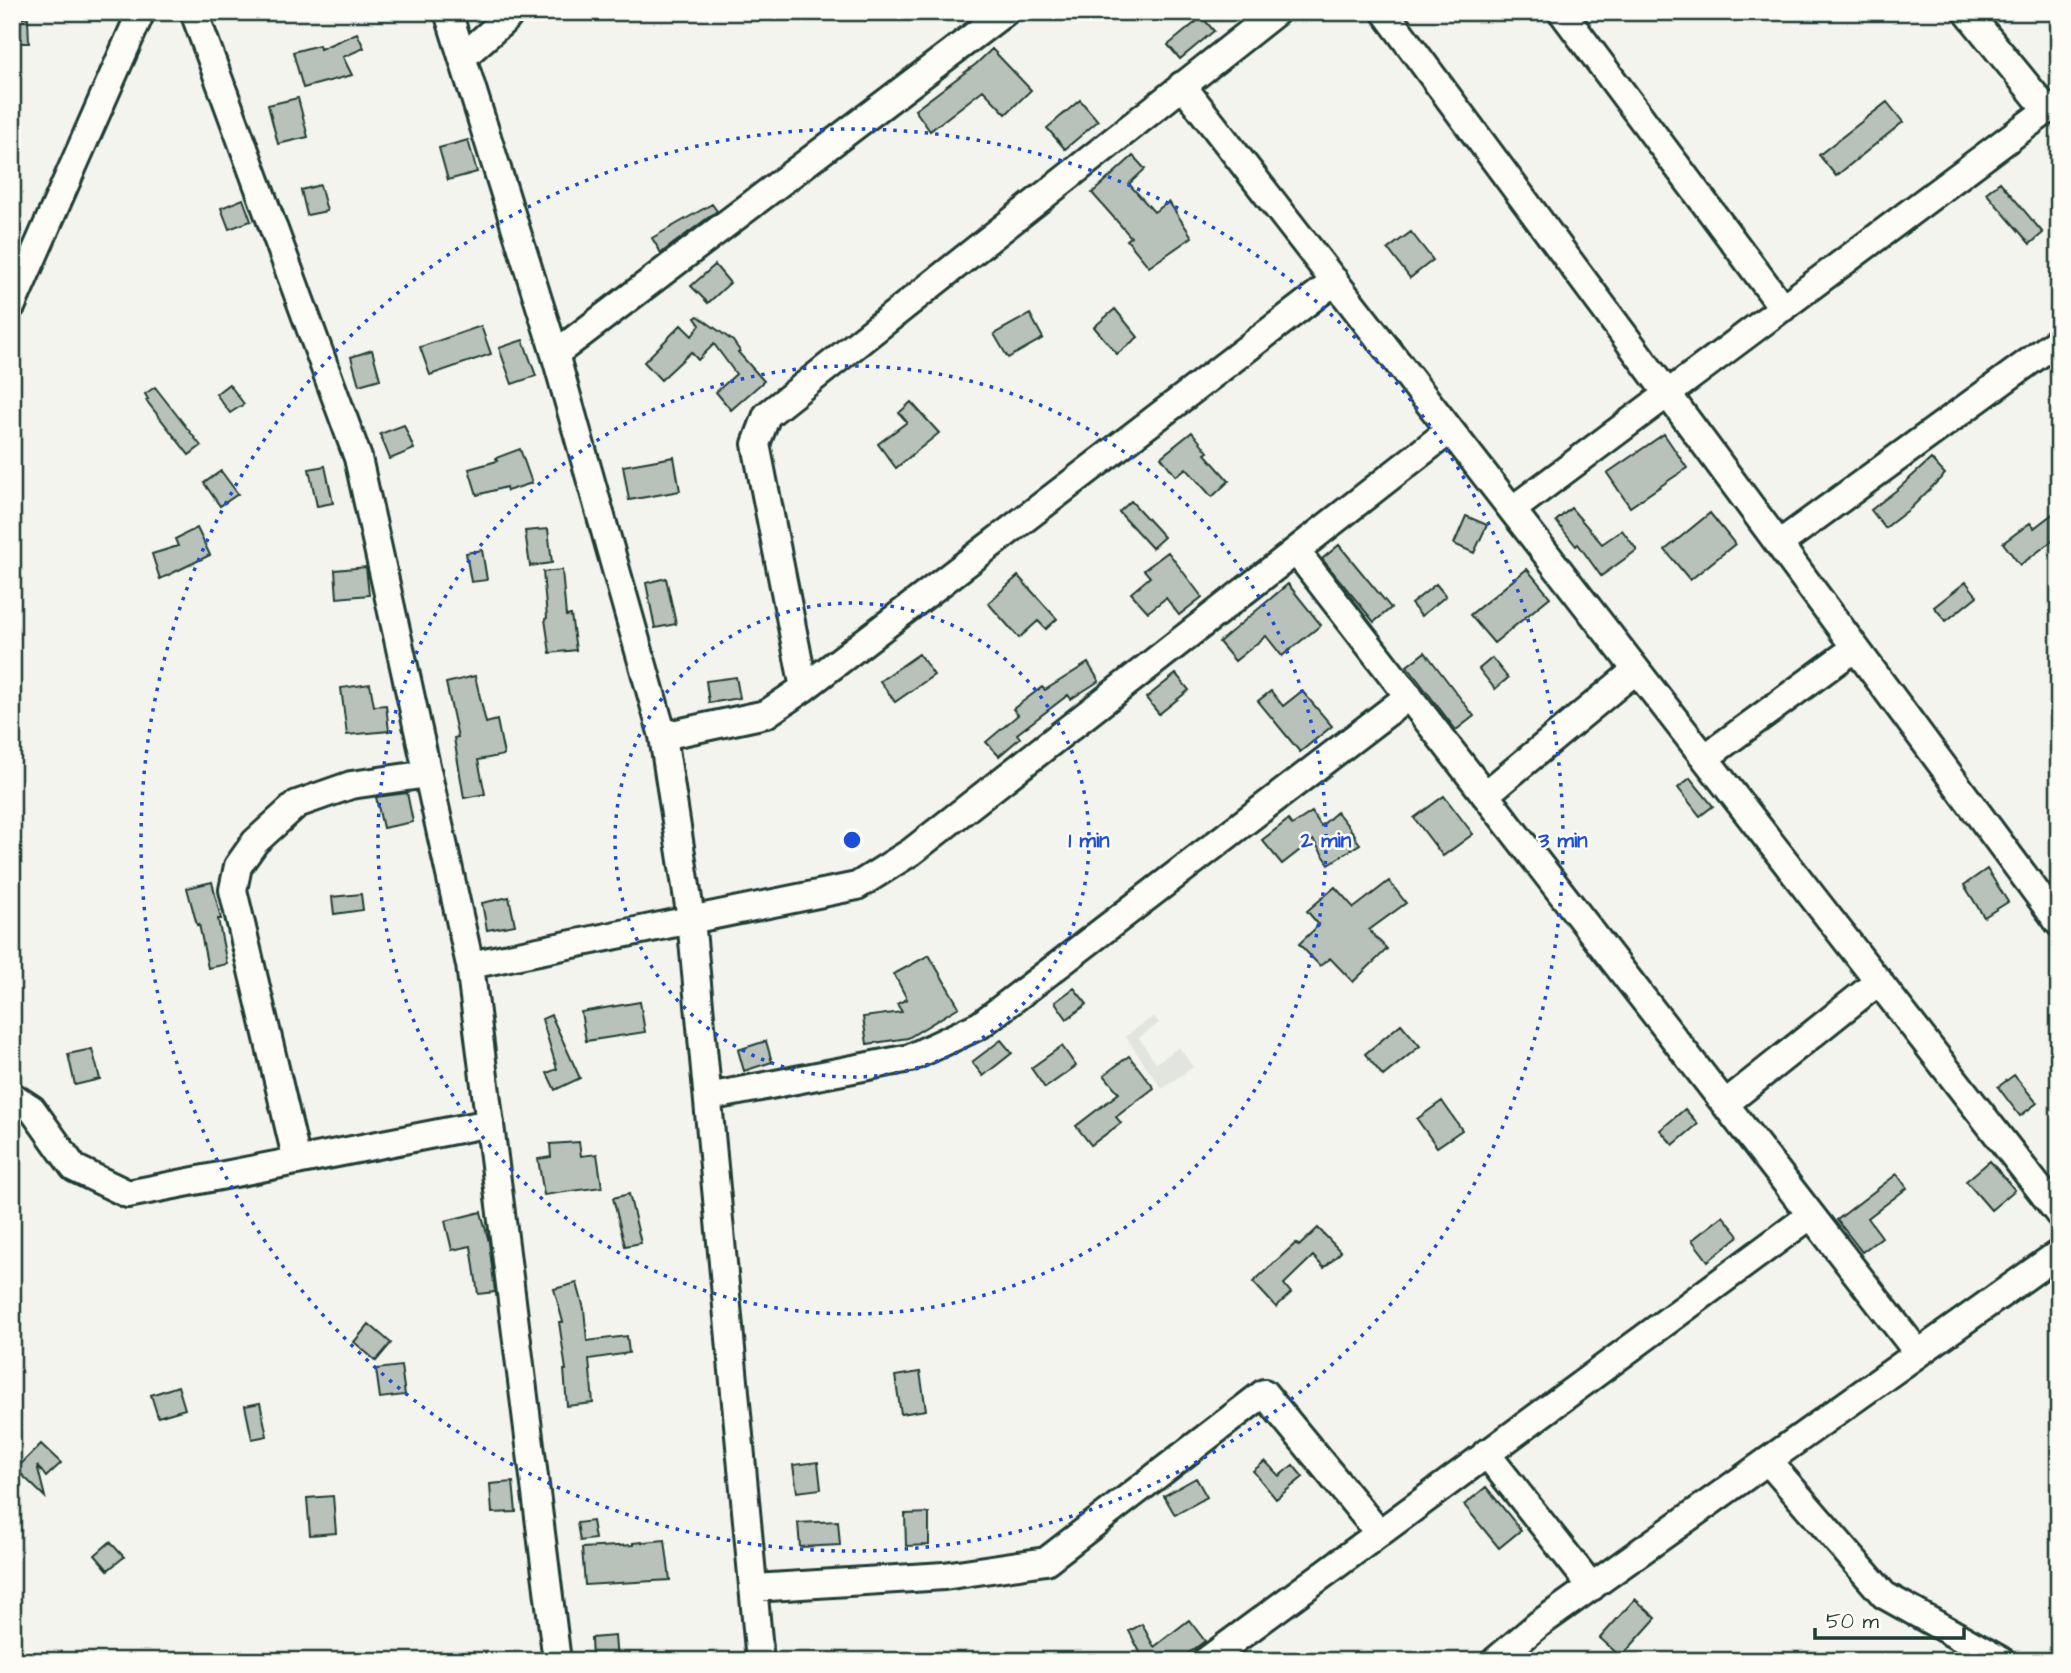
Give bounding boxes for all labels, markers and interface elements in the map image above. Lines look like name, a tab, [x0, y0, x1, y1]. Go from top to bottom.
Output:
text: 1 min	[1068, 826, 1110, 855]
text: 2 min	[1300, 826, 1352, 855]
text: 3 min	[1537, 826, 1588, 855]
centre of rings	[840, 828, 864, 852]
scale bar	[1815, 1596, 1964, 1640]
text: 50 m	[1826, 1607, 1880, 1636]

